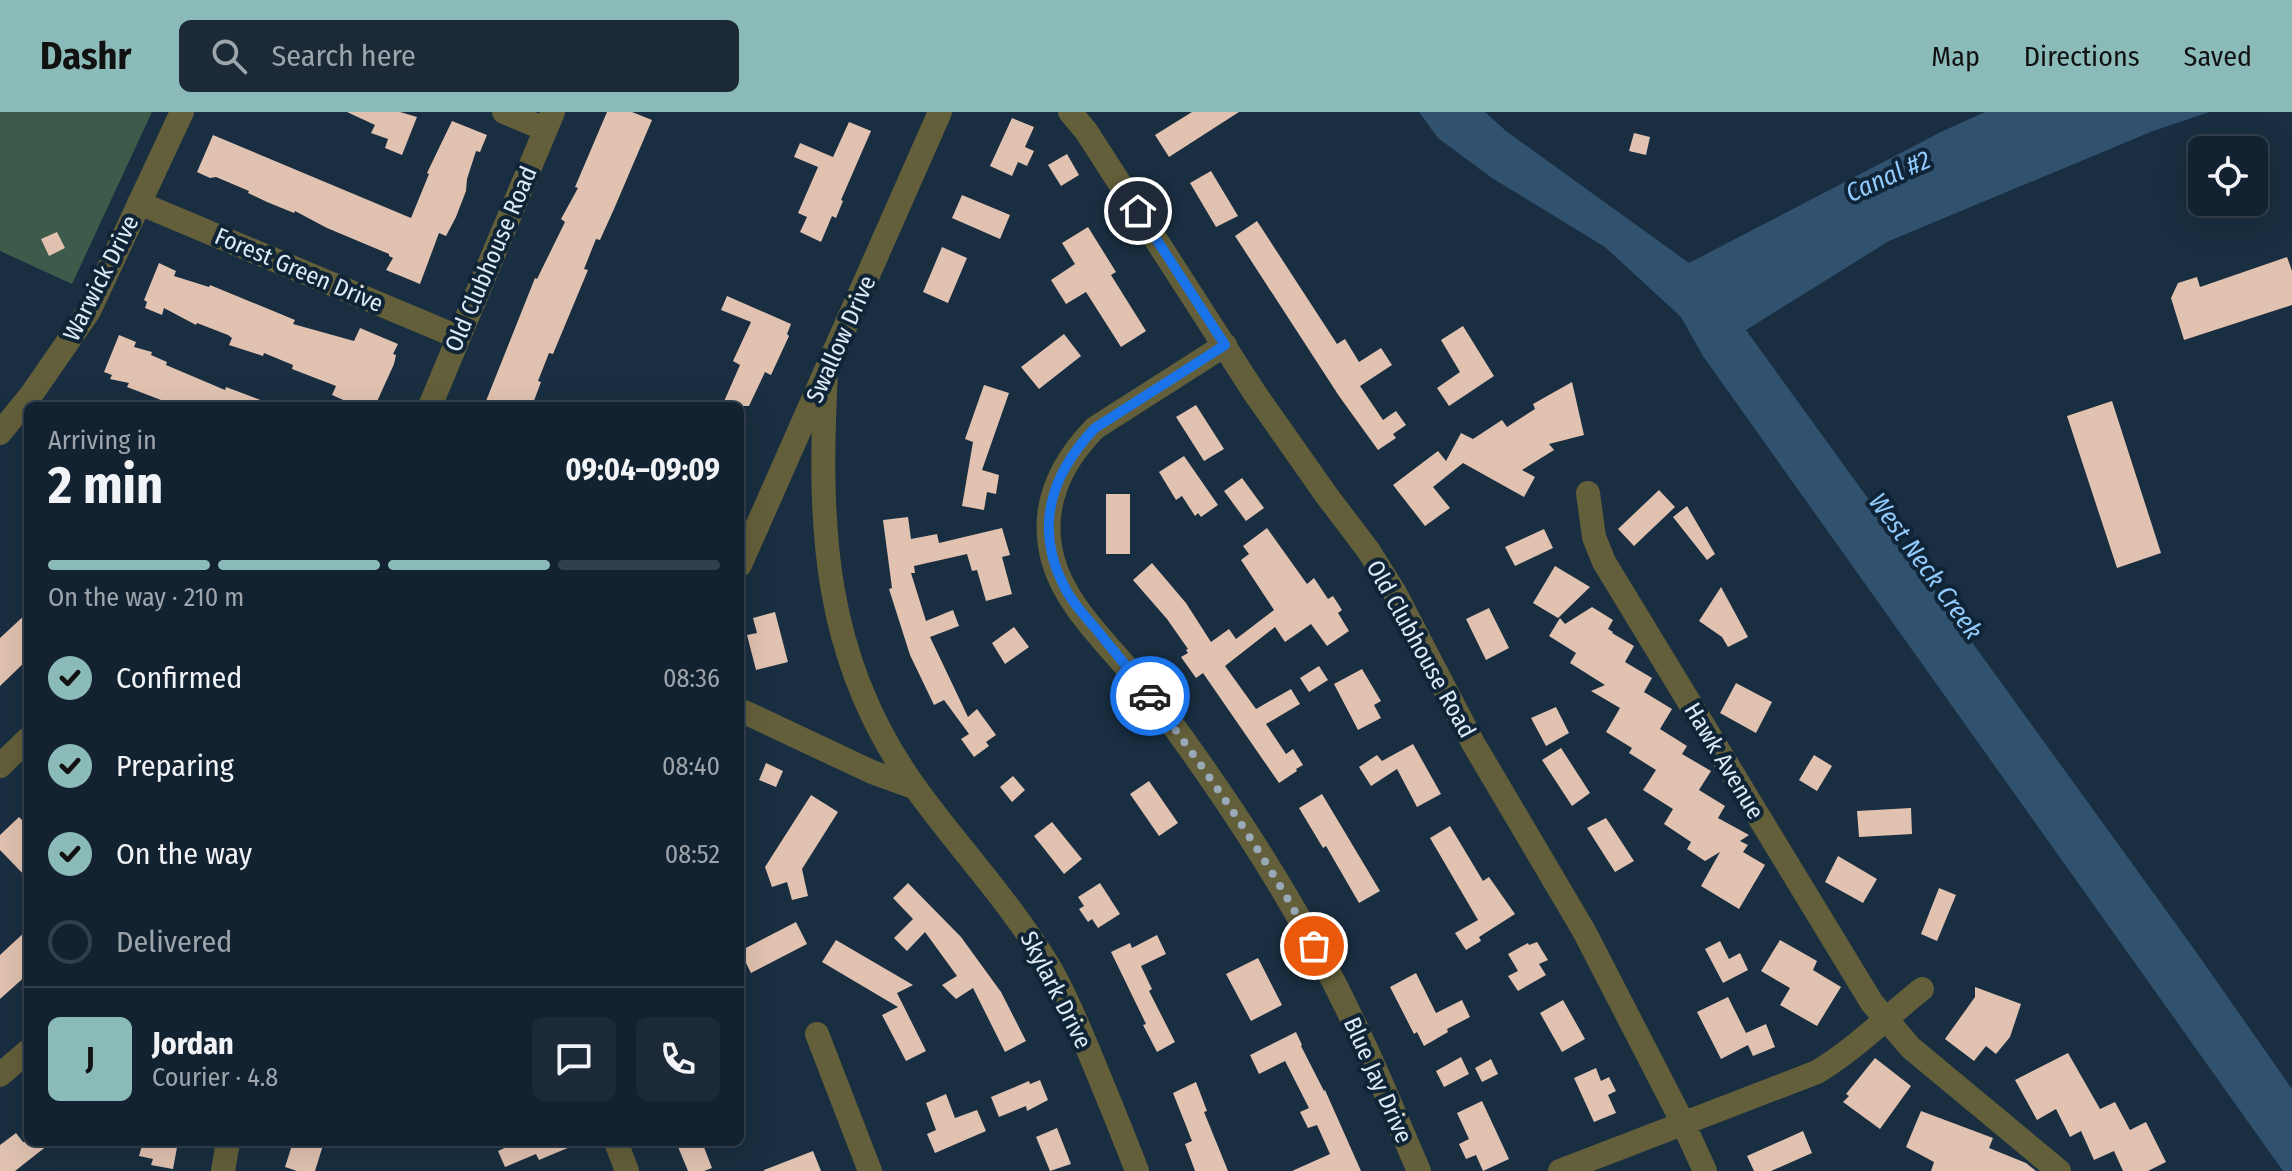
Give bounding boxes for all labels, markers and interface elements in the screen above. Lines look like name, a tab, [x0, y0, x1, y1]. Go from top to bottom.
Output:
search box	[179, 20, 739, 92]
text: Dashr	[40, 33, 131, 79]
icon: search	[207, 34, 251, 78]
text: Search here	[271, 38, 416, 74]
text: Map	[1931, 40, 1980, 73]
text: Directions	[2024, 40, 2140, 73]
text: Saved	[2184, 40, 2252, 73]
map controls	[2188, 136, 2268, 216]
button: locate	[2188, 136, 2268, 216]
water label: Canal #2	[1841, 144, 1935, 209]
street label: Old Clubhouse Road	[439, 162, 543, 356]
pin	[1104, 177, 1172, 245]
icon: home	[1116, 189, 1160, 233]
street label: Warwick Drive	[57, 211, 145, 345]
street label: Forest Green Drive	[211, 222, 387, 318]
street label: Swallow Drive	[801, 271, 881, 407]
text: Arriving in	[48, 425, 157, 456]
text: 09:04–09:09	[565, 452, 720, 488]
text: 2 min	[48, 454, 163, 517]
water label: West Neck Creek	[1862, 487, 1989, 646]
street label: Old Clubhouse Road	[1361, 555, 1481, 743]
text: On the way · 210 m	[48, 582, 244, 613]
icon: check	[48, 656, 92, 700]
courier	[1110, 656, 1190, 736]
text: Confirmed	[116, 660, 242, 696]
text: 08:36	[663, 663, 720, 694]
icon: car	[1128, 674, 1172, 718]
street label: Hawk Avenue	[1678, 698, 1770, 824]
icon: check	[48, 744, 92, 788]
text: Preparing	[116, 748, 234, 784]
text: 08:40	[662, 751, 720, 782]
icon: check	[48, 832, 92, 876]
text: On the way	[116, 836, 252, 872]
text: 08:52	[665, 839, 720, 870]
pin	[1280, 912, 1348, 980]
text: Delivered	[116, 924, 232, 960]
icon: bag	[1292, 924, 1336, 968]
street label: Skylark Drive	[1015, 927, 1097, 1053]
street label: Blue Jay Drive	[1338, 1013, 1418, 1147]
button: chat	[532, 1017, 616, 1101]
button: phone	[636, 1017, 720, 1101]
text: Jordan	[152, 1026, 234, 1062]
text: J	[86, 1041, 94, 1077]
text: Courier · 4.8	[152, 1062, 278, 1093]

